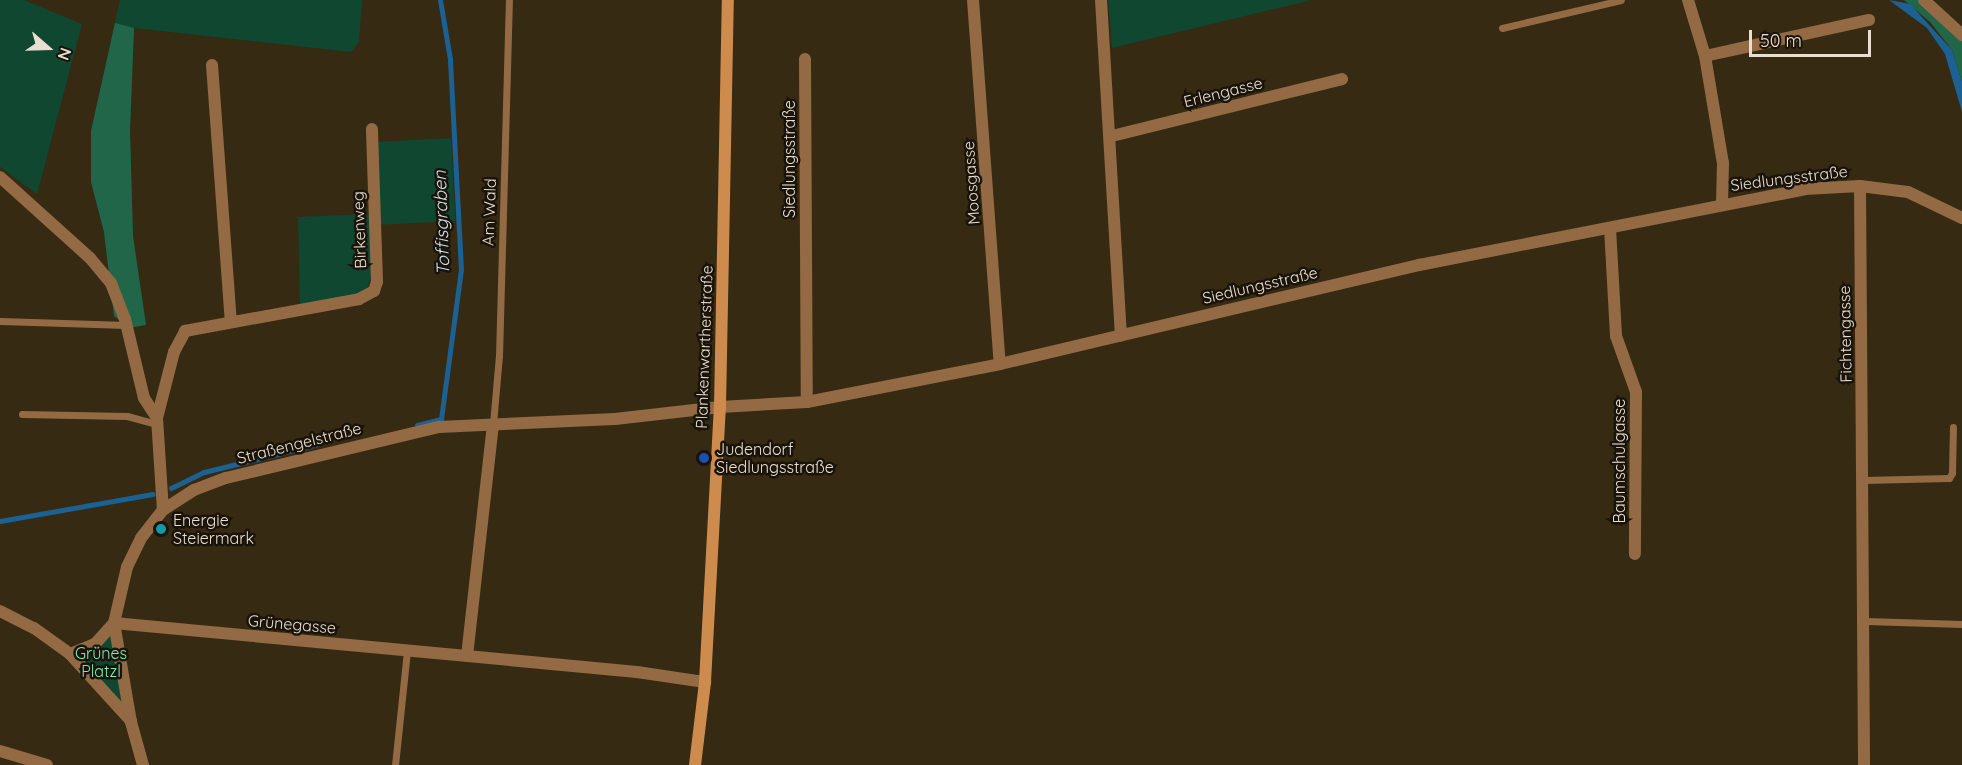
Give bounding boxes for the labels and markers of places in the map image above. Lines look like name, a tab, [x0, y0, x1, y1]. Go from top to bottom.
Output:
place label: Judendorf Siedlungsstraße	[716, 439, 834, 477]
marker: Judendorf Siedlungsstraße	[697, 451, 711, 465]
place label: Energie Steiermark	[173, 510, 254, 548]
marker: Energie Steiermark	[154, 522, 168, 536]

